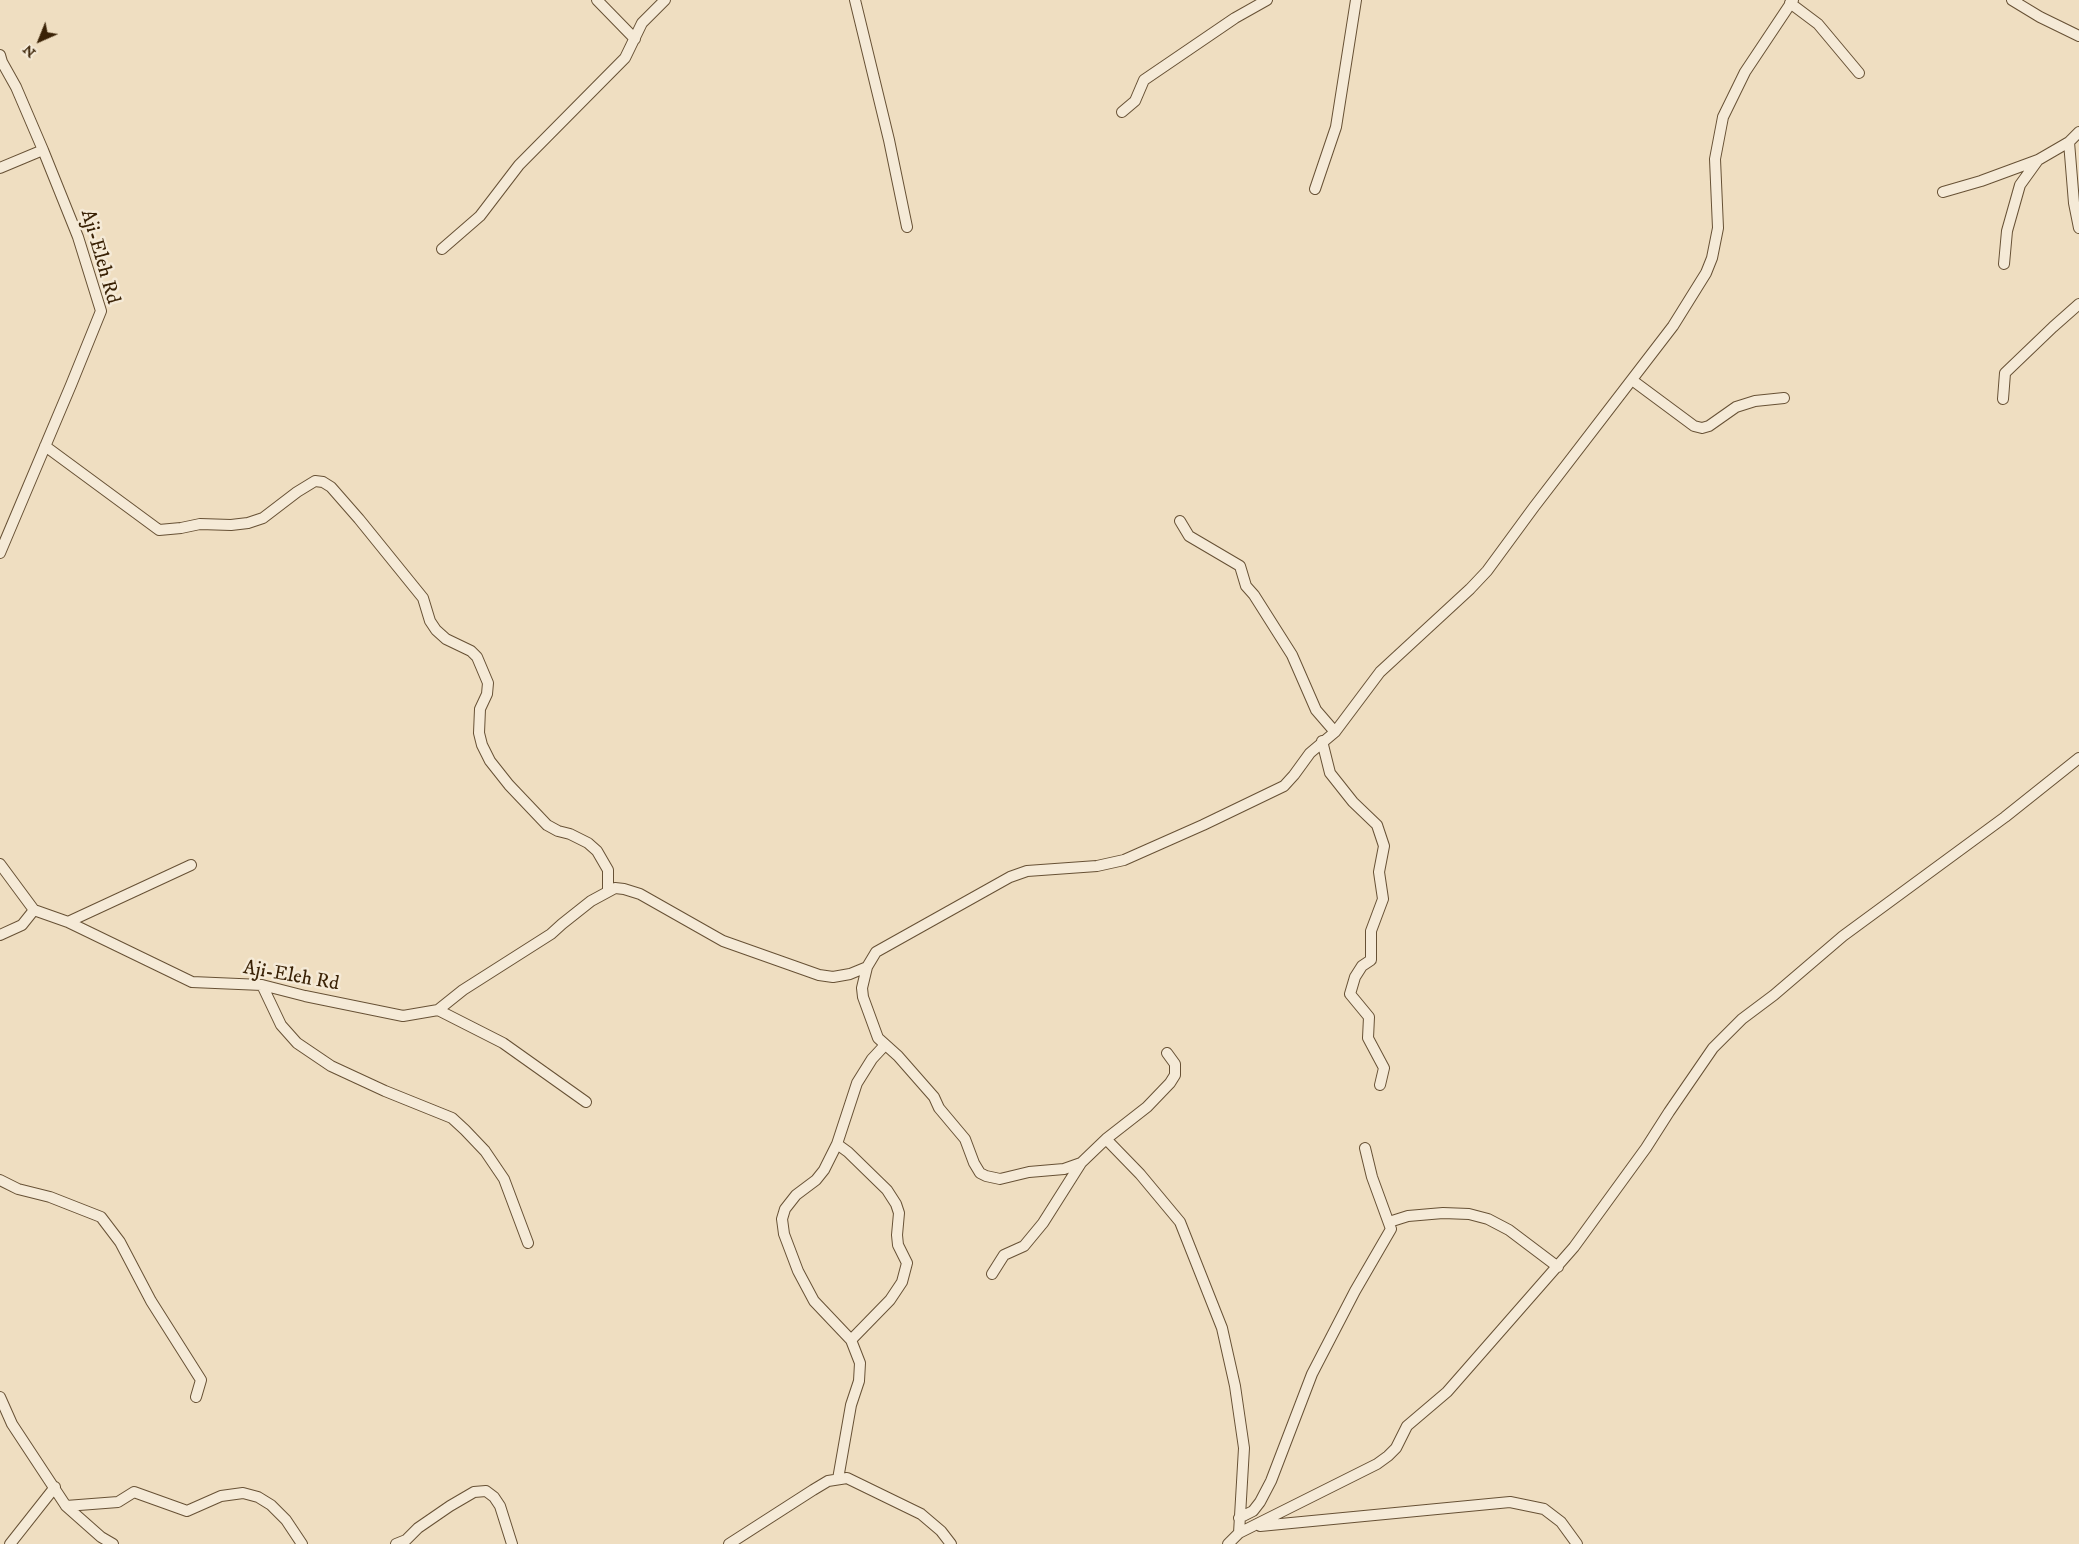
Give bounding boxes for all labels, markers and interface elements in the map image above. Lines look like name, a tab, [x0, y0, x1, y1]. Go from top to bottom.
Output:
north arrow	[15, 15, 65, 65]
text: N	[19, 40, 40, 61]
street label: Aji-Eleh Rd	[74, 207, 124, 307]
street label: Aji-Eleh Rd	[241, 957, 341, 997]

